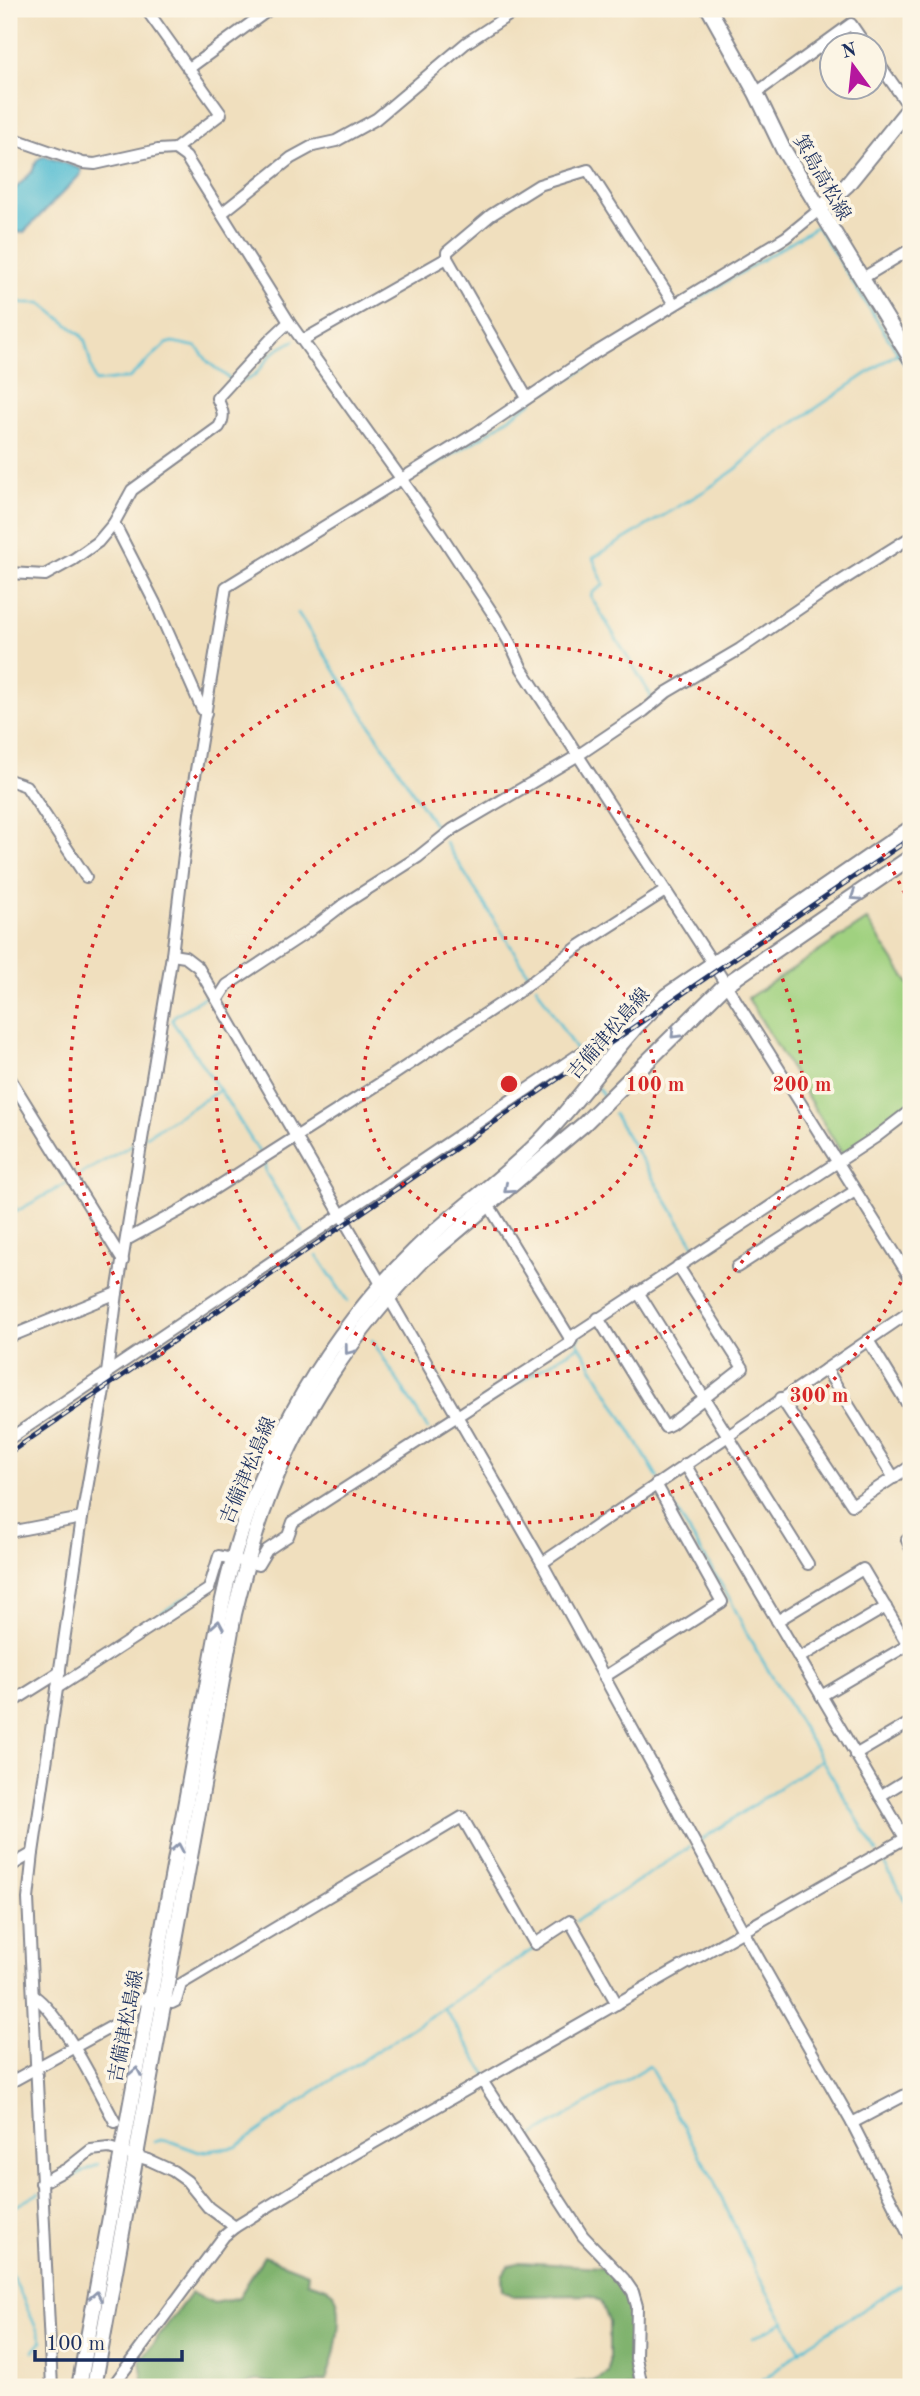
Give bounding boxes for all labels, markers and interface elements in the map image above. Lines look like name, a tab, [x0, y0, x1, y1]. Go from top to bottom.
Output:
north arrow	[818, 32, 888, 102]
text: N	[840, 41, 859, 63]
street label: 箕島高松線	[789, 131, 855, 224]
one-way arrow	[850, 888, 863, 900]
street label: 吉備津松島線	[564, 984, 654, 1084]
one-way arrow	[671, 1026, 683, 1038]
centre of rings	[497, 1072, 521, 1096]
text: 100 m	[625, 1075, 685, 1096]
text: 200 m	[772, 1075, 832, 1096]
one-way arrow	[504, 1181, 517, 1193]
one-way arrow	[345, 1342, 357, 1354]
text: 300 m	[789, 1386, 849, 1407]
street label: 吉備津松島線	[216, 1414, 280, 1527]
one-way arrow	[210, 1619, 225, 1630]
one-way arrow	[169, 1843, 184, 1855]
street label: 吉備津松島線	[105, 1968, 148, 2084]
one-way arrow	[128, 2066, 143, 2078]
one-way arrow	[88, 2290, 103, 2302]
scale bar	[35, 2319, 182, 2363]
text: 100 m	[46, 2334, 105, 2355]

